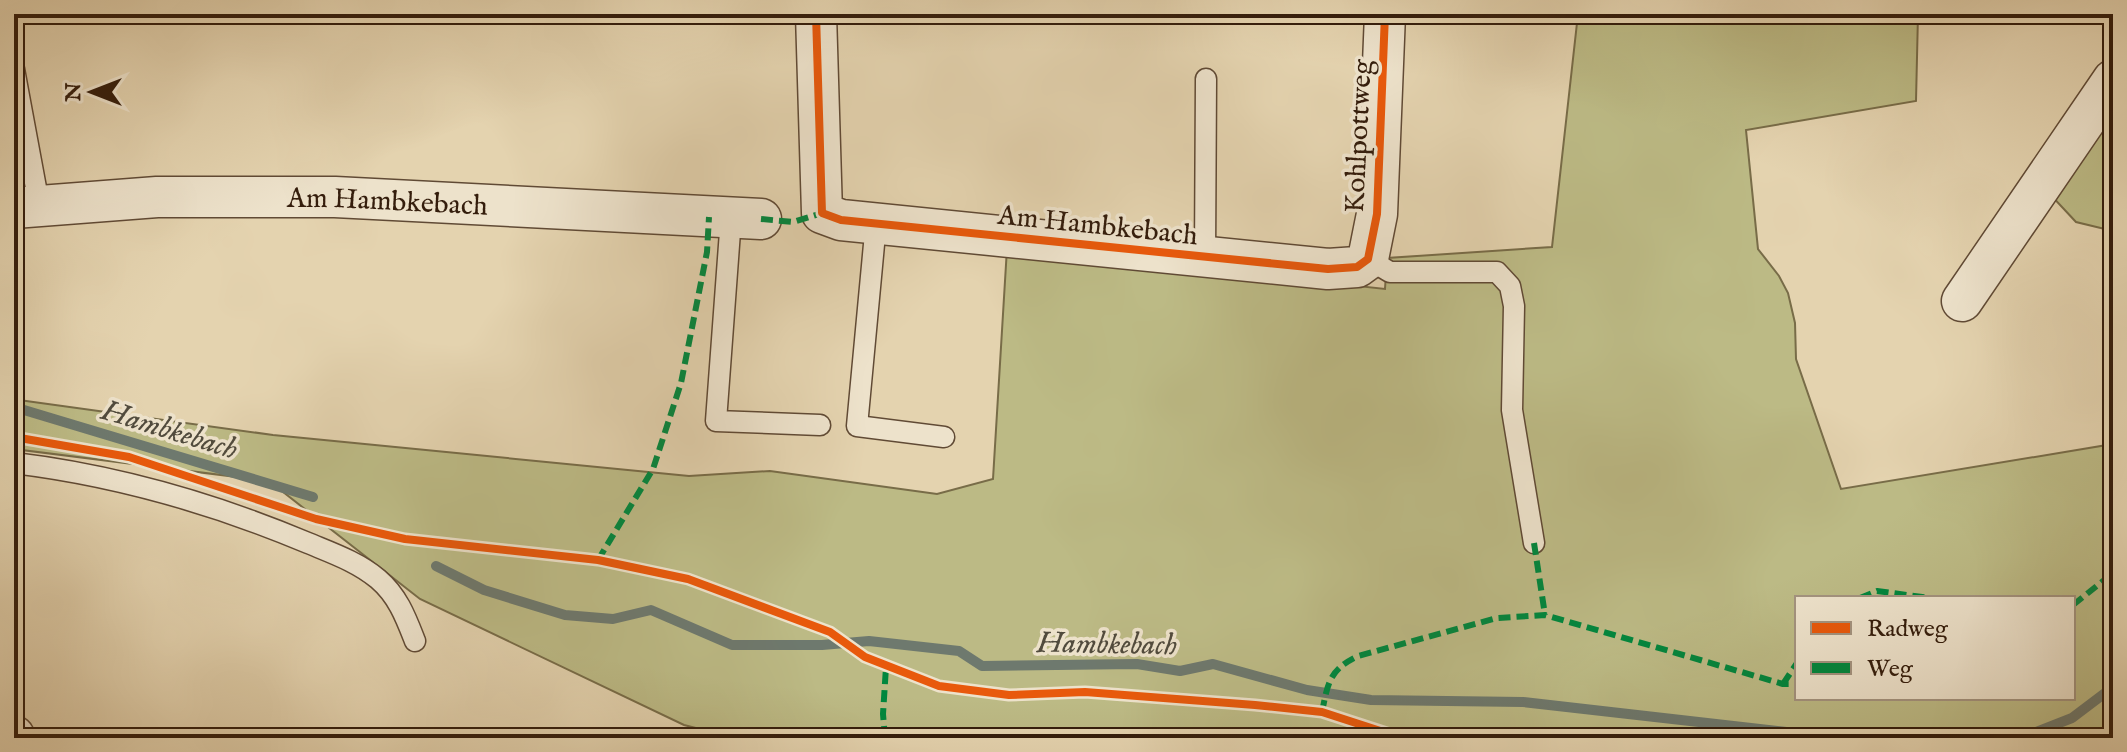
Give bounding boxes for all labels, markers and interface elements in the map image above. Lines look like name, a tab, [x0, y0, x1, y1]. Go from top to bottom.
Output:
north arrow	[52, 52, 132, 132]
street label: Kohlpottweg	[1338, 58, 1381, 214]
text: N	[60, 82, 88, 103]
street label: Am Hambkebach	[286, 182, 489, 225]
street label: Am Hambkebach	[995, 198, 1200, 254]
water label: Hambkebach	[96, 392, 242, 470]
legend	[1795, 596, 2075, 700]
text: Radweg	[1867, 614, 1949, 645]
water label: Hambkebach	[1036, 625, 1178, 665]
text: Weg	[1867, 654, 1914, 685]

